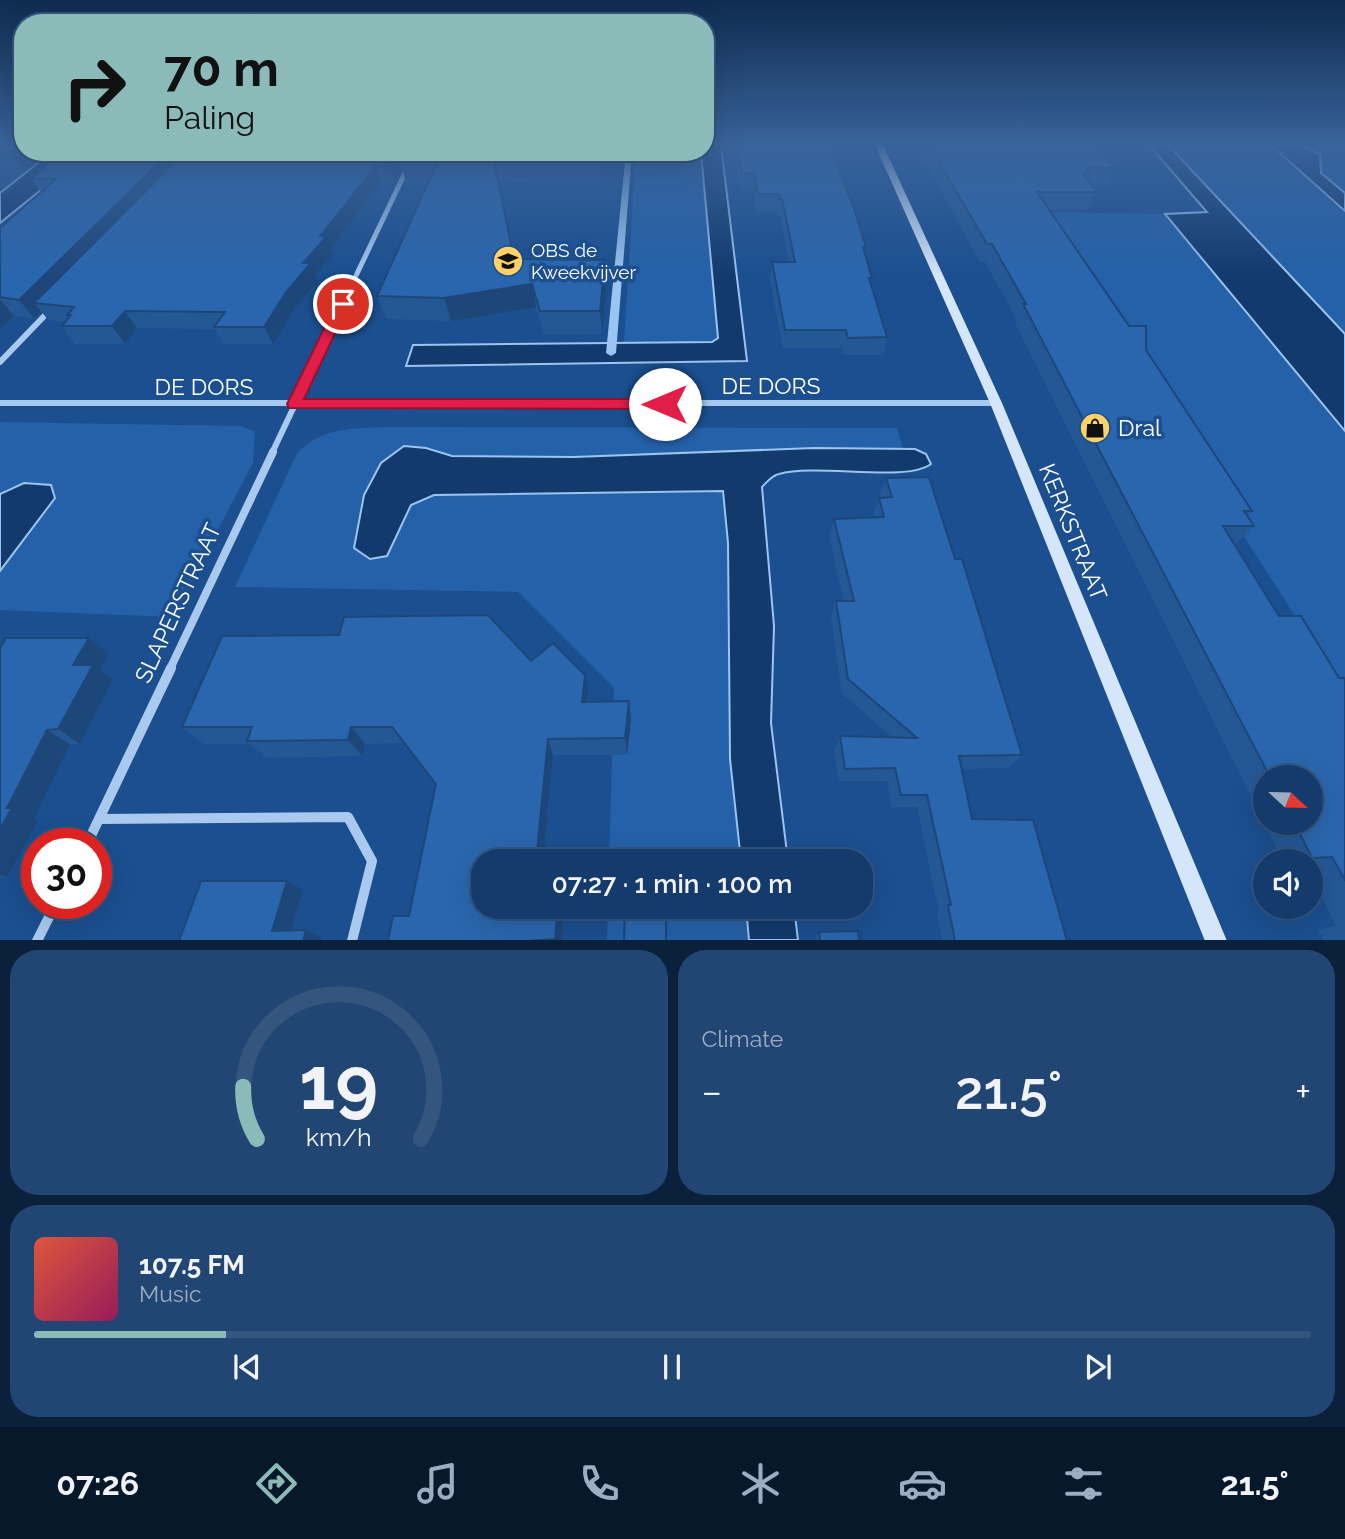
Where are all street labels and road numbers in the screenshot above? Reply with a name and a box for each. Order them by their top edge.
street label: DE DORS [721,372,821,399]
street label: DE DORS [154,373,254,400]
street label: KERKSTRAAT [1034,459,1113,604]
street label: SLAPERSTRAAT [129,519,226,687]

